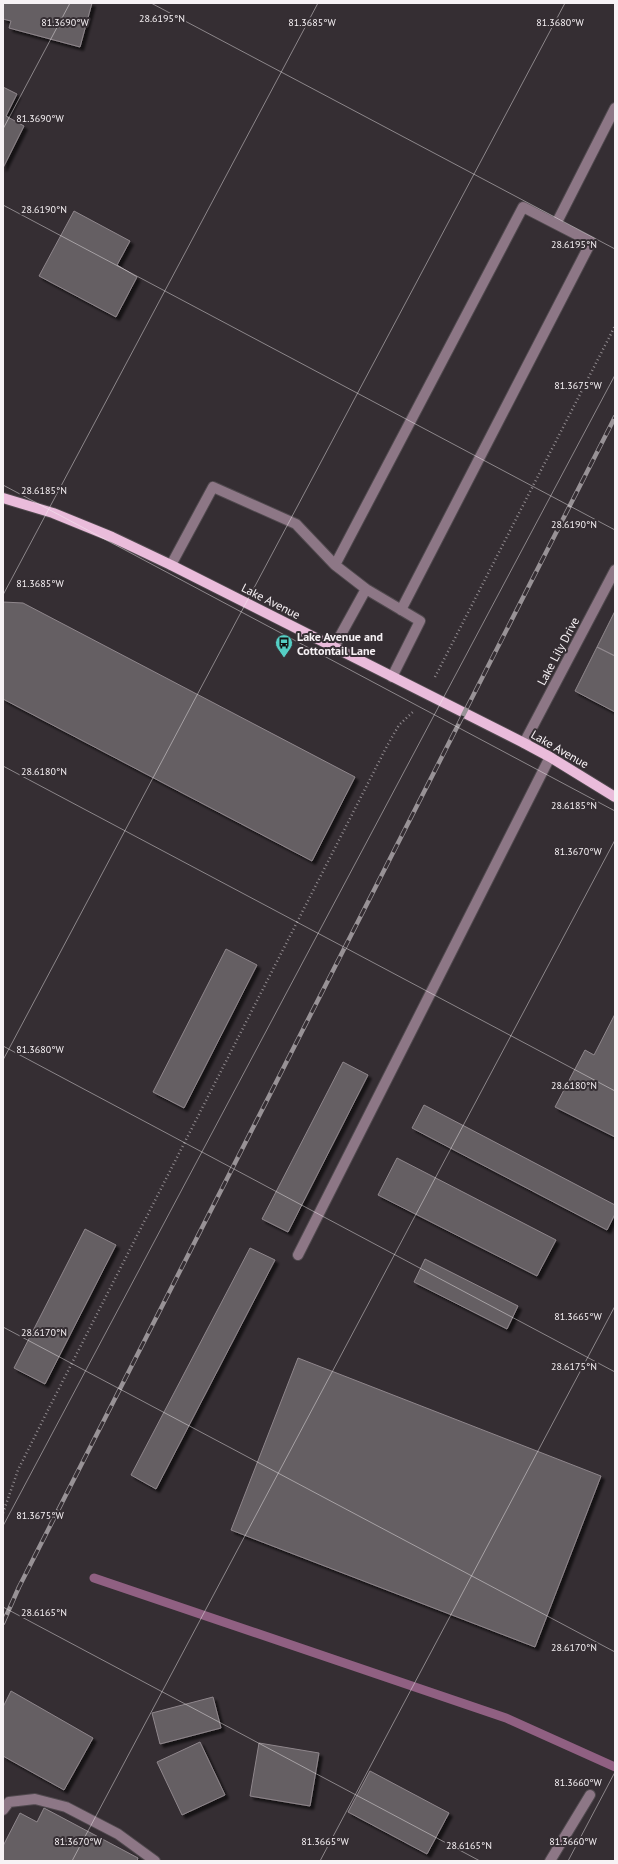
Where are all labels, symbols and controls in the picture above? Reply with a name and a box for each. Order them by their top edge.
text: 28.6195°N [139,12,185,25]
text: 81.3690°W [41,16,89,29]
text: 81.3685°W [288,16,336,29]
text: 81.3680°W [536,16,584,29]
text: 81.3690°W [16,112,64,125]
text: 28.6190°N [21,203,67,216]
text: 28.6195°N [551,238,597,251]
text: 81.3675°W [554,379,602,392]
text: 28.6185°N [21,484,67,497]
text: 28.6190°N [551,518,597,531]
text: 81.3685°W [16,577,64,590]
street label: Lake Avenue [239,580,303,622]
street label: Lake Lily Drive [534,614,582,688]
place label: Lake Avenue and Cottontail Lane [297,629,383,658]
bus stop icon: Lake Avenue and Cottontail Lane [274,633,294,658]
street label: Lake Avenue [529,727,591,771]
text: 28.6180°N [21,765,67,778]
text: 28.6185°N [551,799,597,812]
text: 81.3670°W [554,845,602,858]
text: 81.3680°W [16,1043,64,1056]
text: 28.6180°N [551,1079,597,1092]
text: 81.3665°W [554,1310,602,1323]
text: 28.6170°N [21,1326,67,1339]
text: 28.6175°N [551,1360,597,1373]
text: 81.3675°W [16,1509,64,1522]
text: 28.6165°N [21,1606,67,1619]
text: 28.6170°N [551,1641,597,1654]
text: 81.3660°W [554,1776,602,1789]
text: 81.3670°W [54,1835,102,1848]
text: 81.3665°W [301,1835,349,1848]
text: 81.3660°W [549,1835,597,1848]
text: 28.6165°N [446,1839,492,1852]

